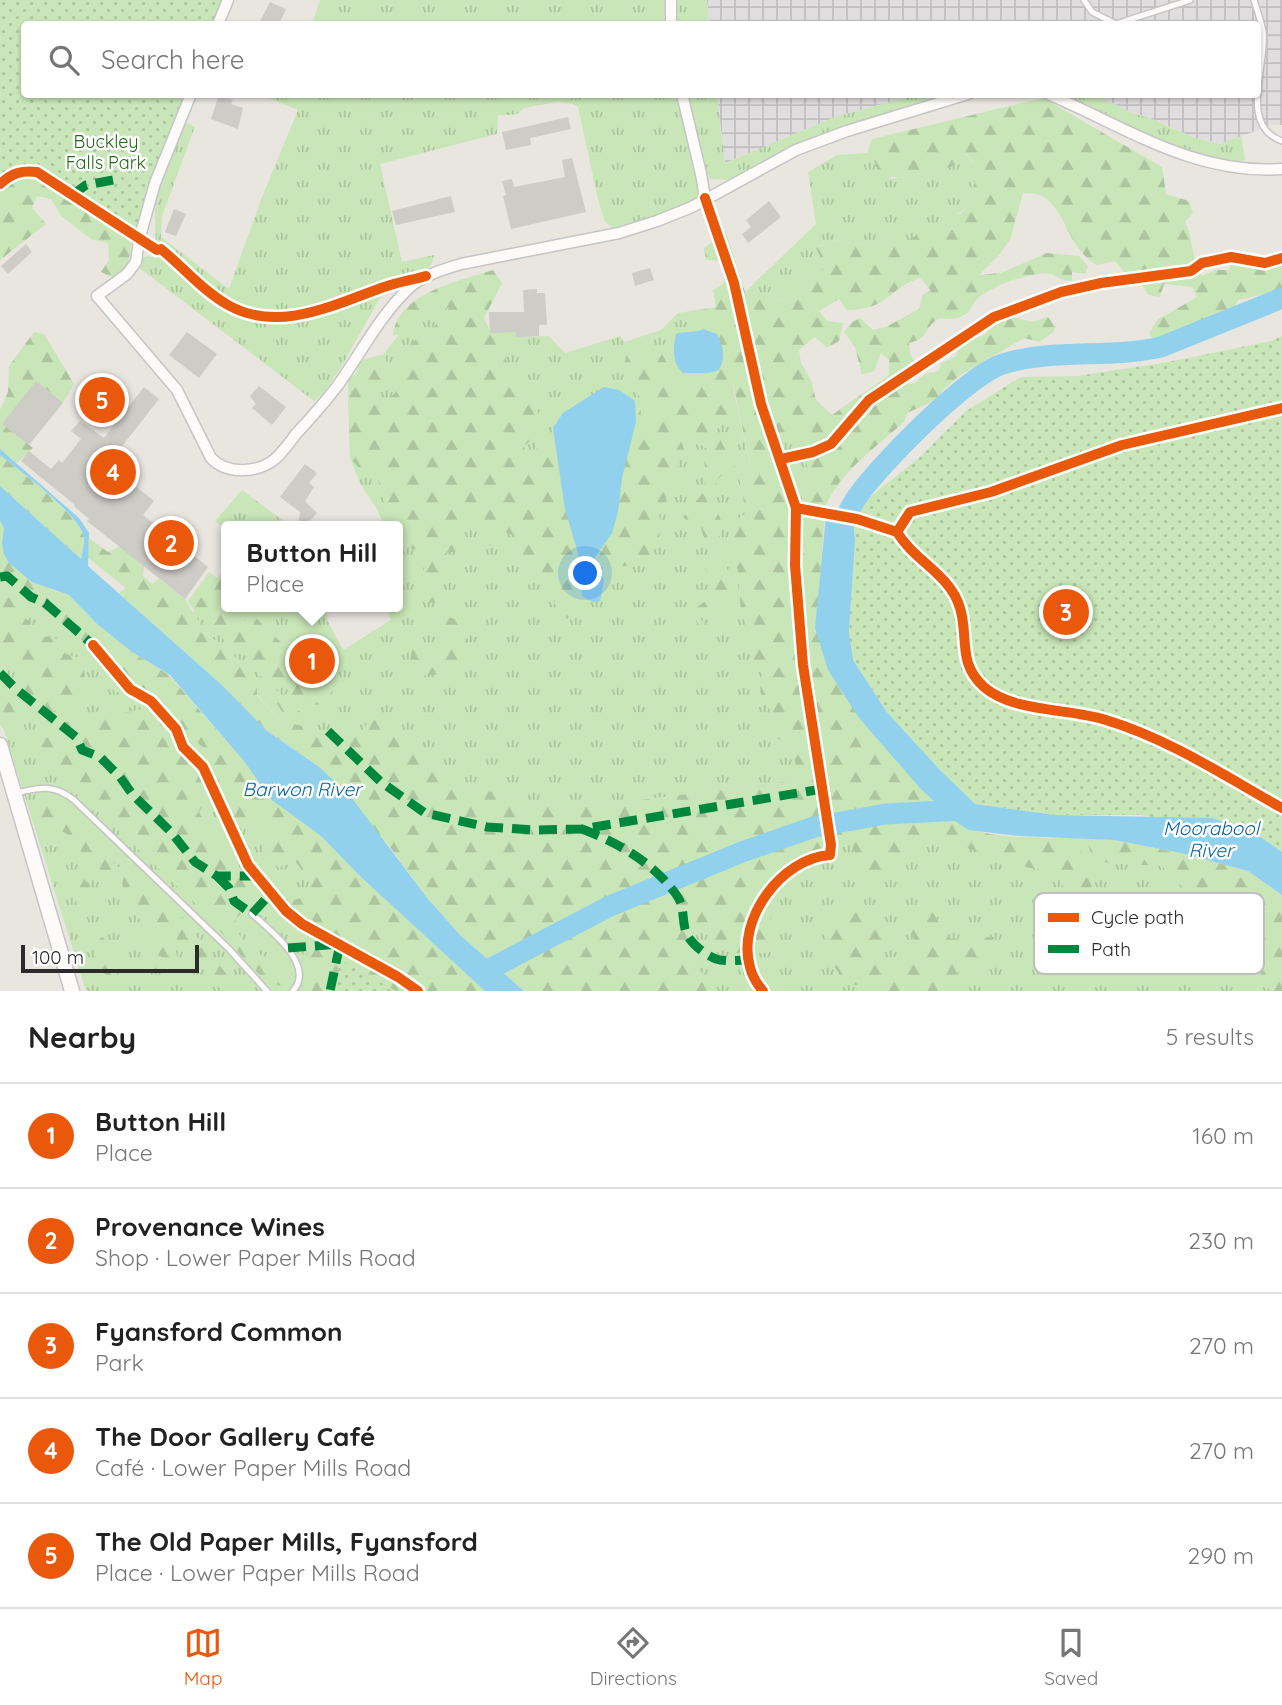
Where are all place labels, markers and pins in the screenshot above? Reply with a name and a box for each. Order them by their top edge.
pin: 5 [79,374,125,426]
pin: 4 [90,446,136,498]
pin: 2 [148,517,194,569]
pin: 3 [1043,586,1089,638]
pin: 1 [289,635,335,687]

